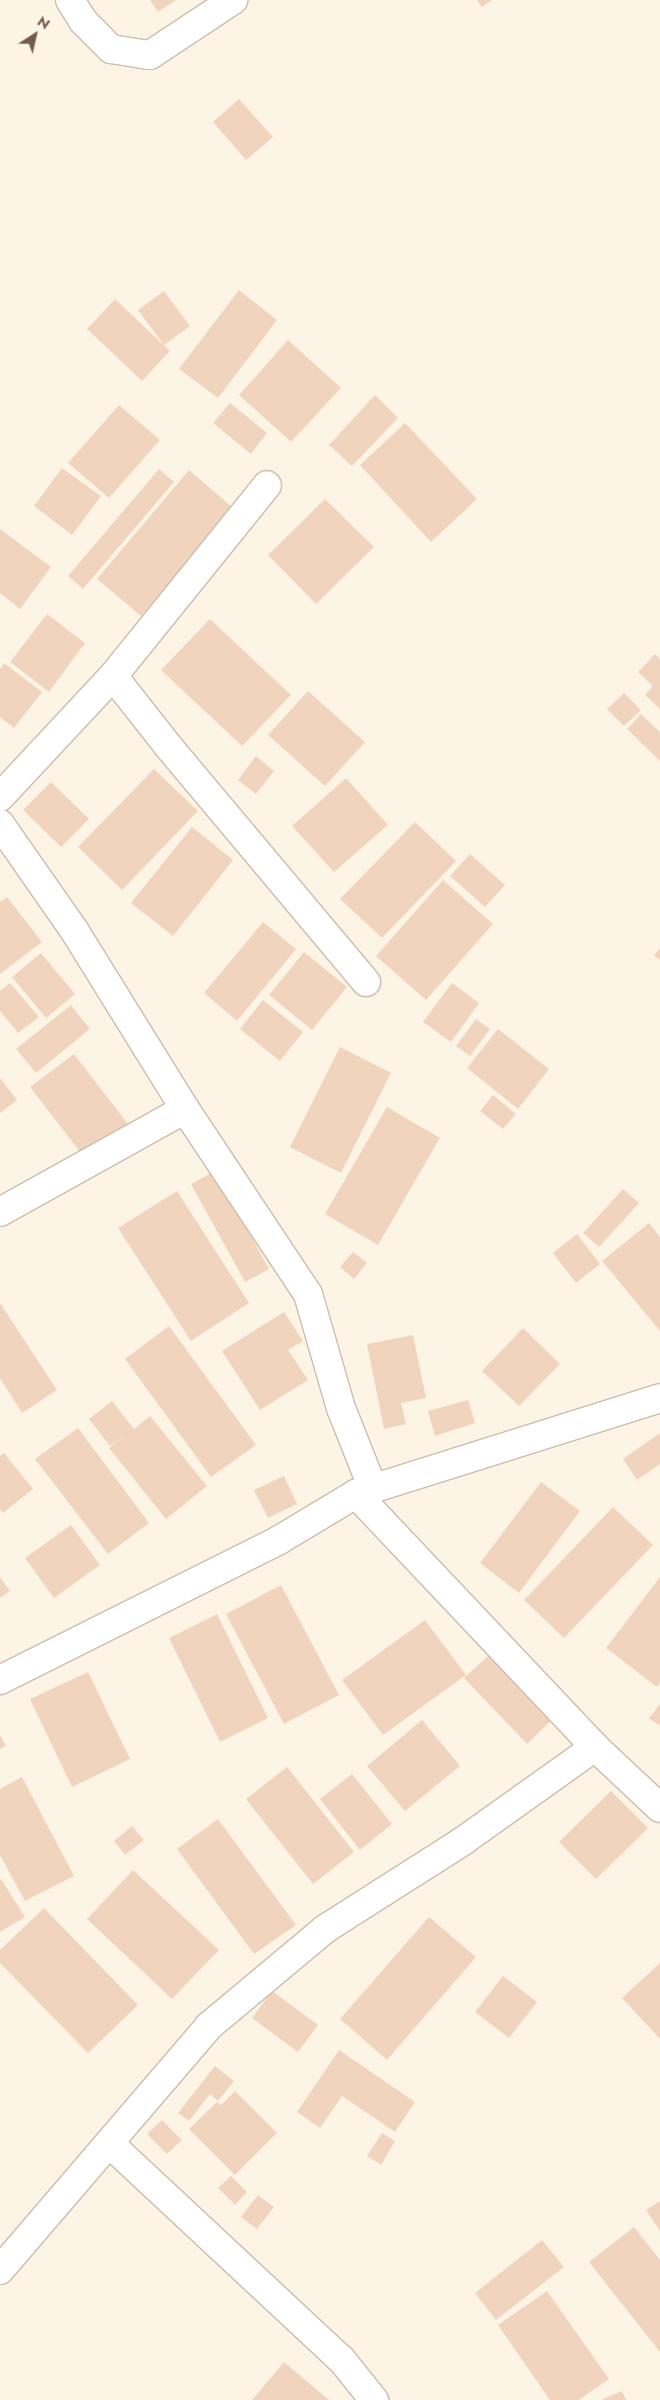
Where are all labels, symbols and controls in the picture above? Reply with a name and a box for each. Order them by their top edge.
north arrow [10,10,60,60]
text: N [33,11,54,34]

